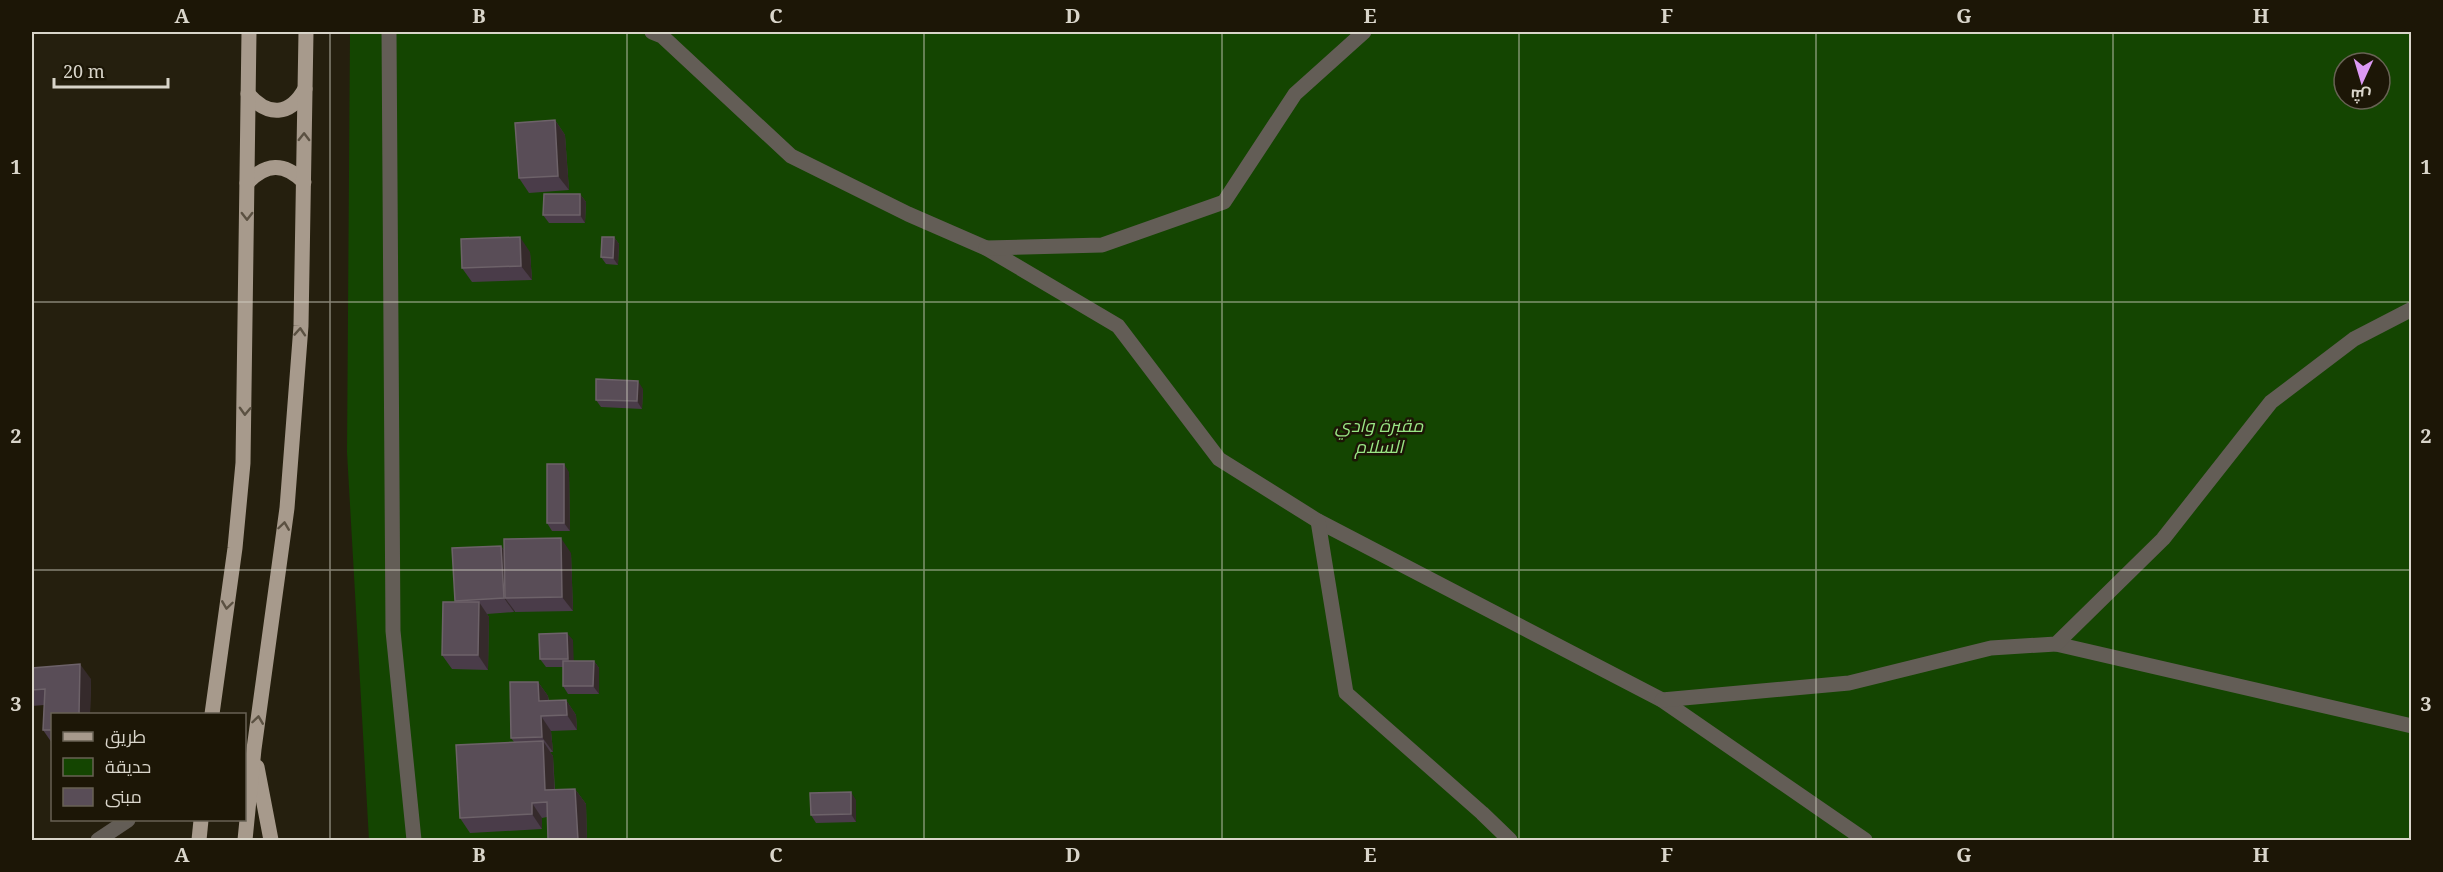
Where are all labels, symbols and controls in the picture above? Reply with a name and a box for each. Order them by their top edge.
text: A [174,2,190,29]
text: B [472,2,486,29]
text: C [769,2,783,29]
text: D [1065,2,1081,29]
text: E [1363,2,1377,29]
text: F [1661,2,1673,29]
text: G [1956,2,1972,29]
text: H [2253,2,2269,29]
scale bar [54,51,168,89]
north arrow [2332,51,2392,111]
text: 20 m [63,59,105,83]
text: ش [2350,84,2372,108]
one-way arrow [298,133,311,142]
text: 1 [10,153,22,180]
text: 1 [2420,153,2432,180]
one-way arrow [241,211,253,220]
one-way arrow [294,328,307,337]
one-way arrow [239,406,251,415]
park label: مقبرة وادي السلام [1335,413,1424,459]
text: 2 [10,422,22,449]
text: 2 [2420,422,2432,449]
one-way arrow [278,522,290,531]
one-way arrow [222,600,234,610]
text: 3 [10,690,22,717]
text: 3 [2420,690,2432,717]
legend [51,713,246,821]
one-way arrow [251,715,263,724]
text: طريق [105,724,146,749]
text: حديقة [105,754,151,778]
text: مبنى [105,784,142,808]
text: A [174,841,190,868]
text: B [472,841,486,868]
text: C [769,841,783,868]
text: D [1065,841,1081,868]
text: E [1363,841,1377,868]
text: F [1661,841,1673,868]
text: G [1956,841,1972,868]
text: H [2253,841,2269,868]

